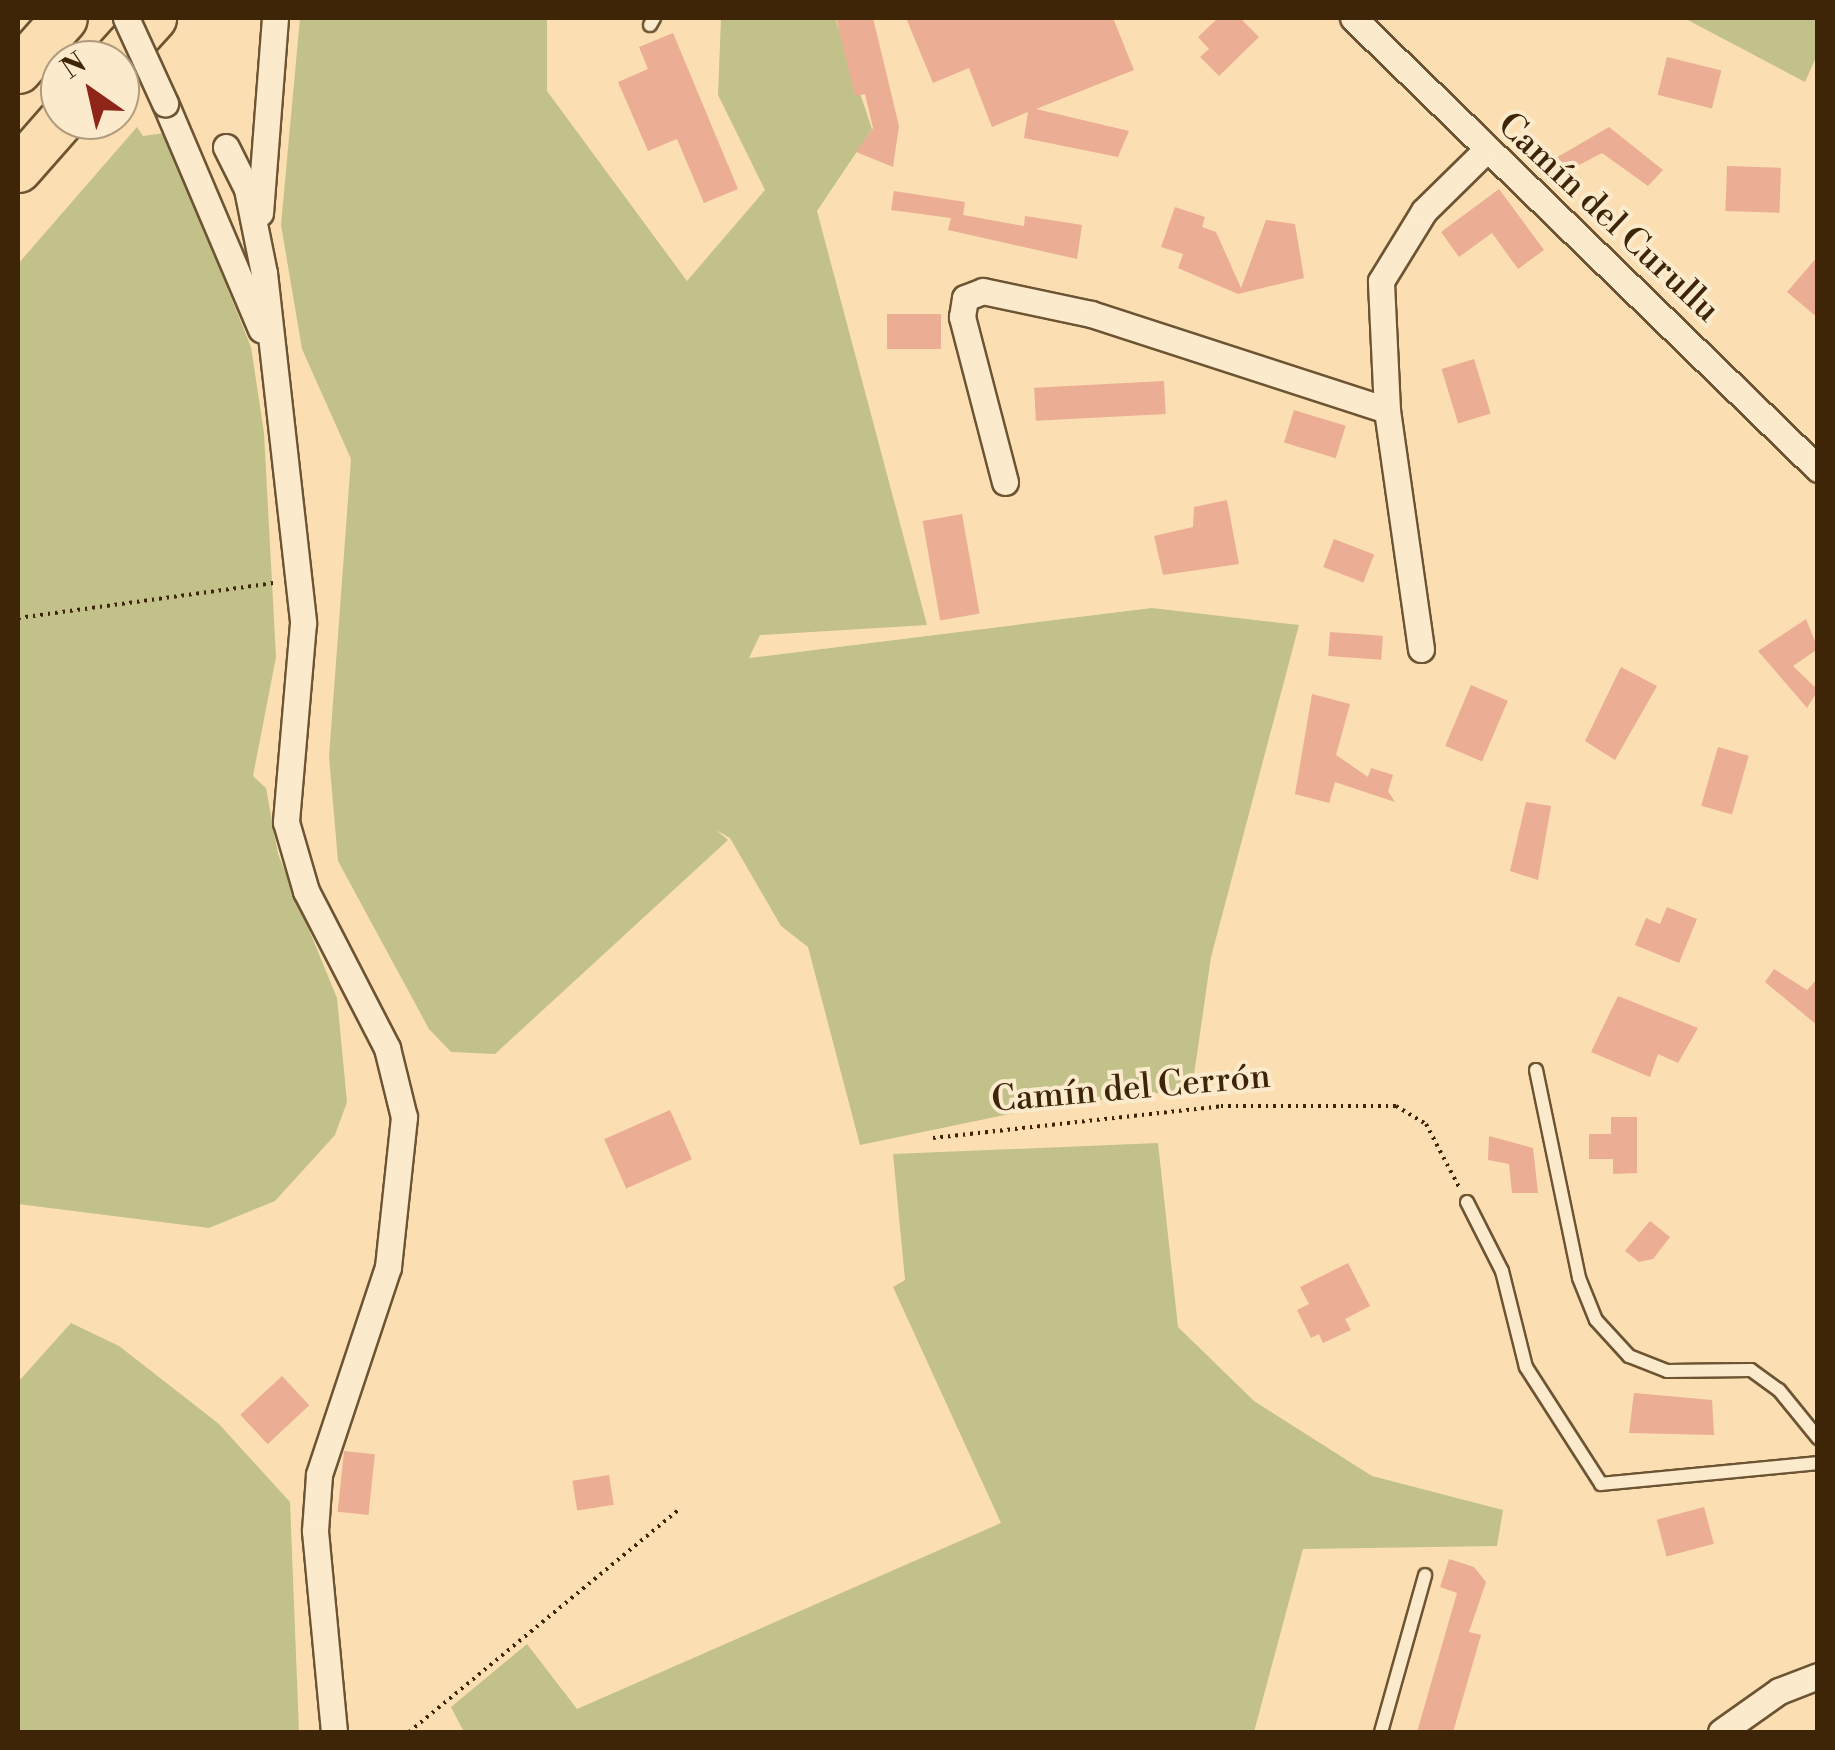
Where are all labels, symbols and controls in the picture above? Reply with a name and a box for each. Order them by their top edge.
north arrow [40,40,140,140]
text: N [55,46,93,87]
street label: Camín del Curullu [1488,104,1728,332]
street label: Camín del Cerrón [990,1056,1272,1122]

